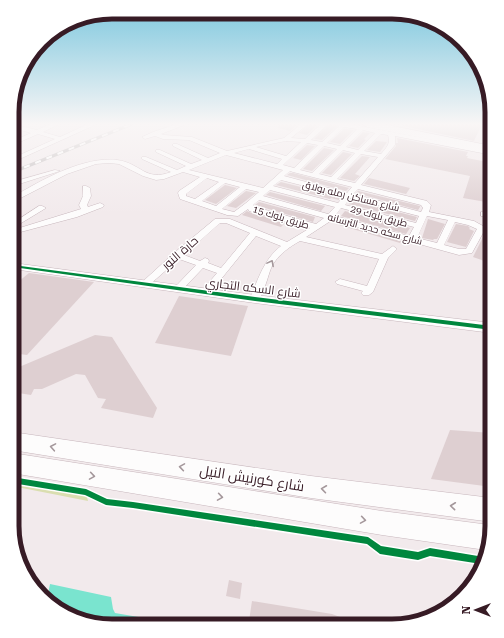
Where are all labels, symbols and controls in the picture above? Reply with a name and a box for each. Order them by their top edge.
street label: شارع مساكن رمله بولاق [301,179,401,214]
street label: طريق بلوك 15 [251,203,311,232]
street label: طريق بلوك 29 [349,203,409,230]
street label: شارع سكه حديد الترسانه [326,211,424,248]
street label: حارة النور [158,233,201,273]
one-way arrow [266,260,273,267]
street label: شارع السكه التجاري [204,275,301,304]
one-way arrow [50,443,56,452]
street label: شارع كورنيش النيل [198,462,305,495]
one-way arrow [179,463,185,472]
one-way arrow [89,471,95,480]
one-way arrow [321,485,327,494]
one-way arrow [217,492,223,501]
one-way arrow [450,502,456,511]
one-way arrow [359,515,366,524]
north arrow [456,590,496,630]
text: N [460,605,473,614]

